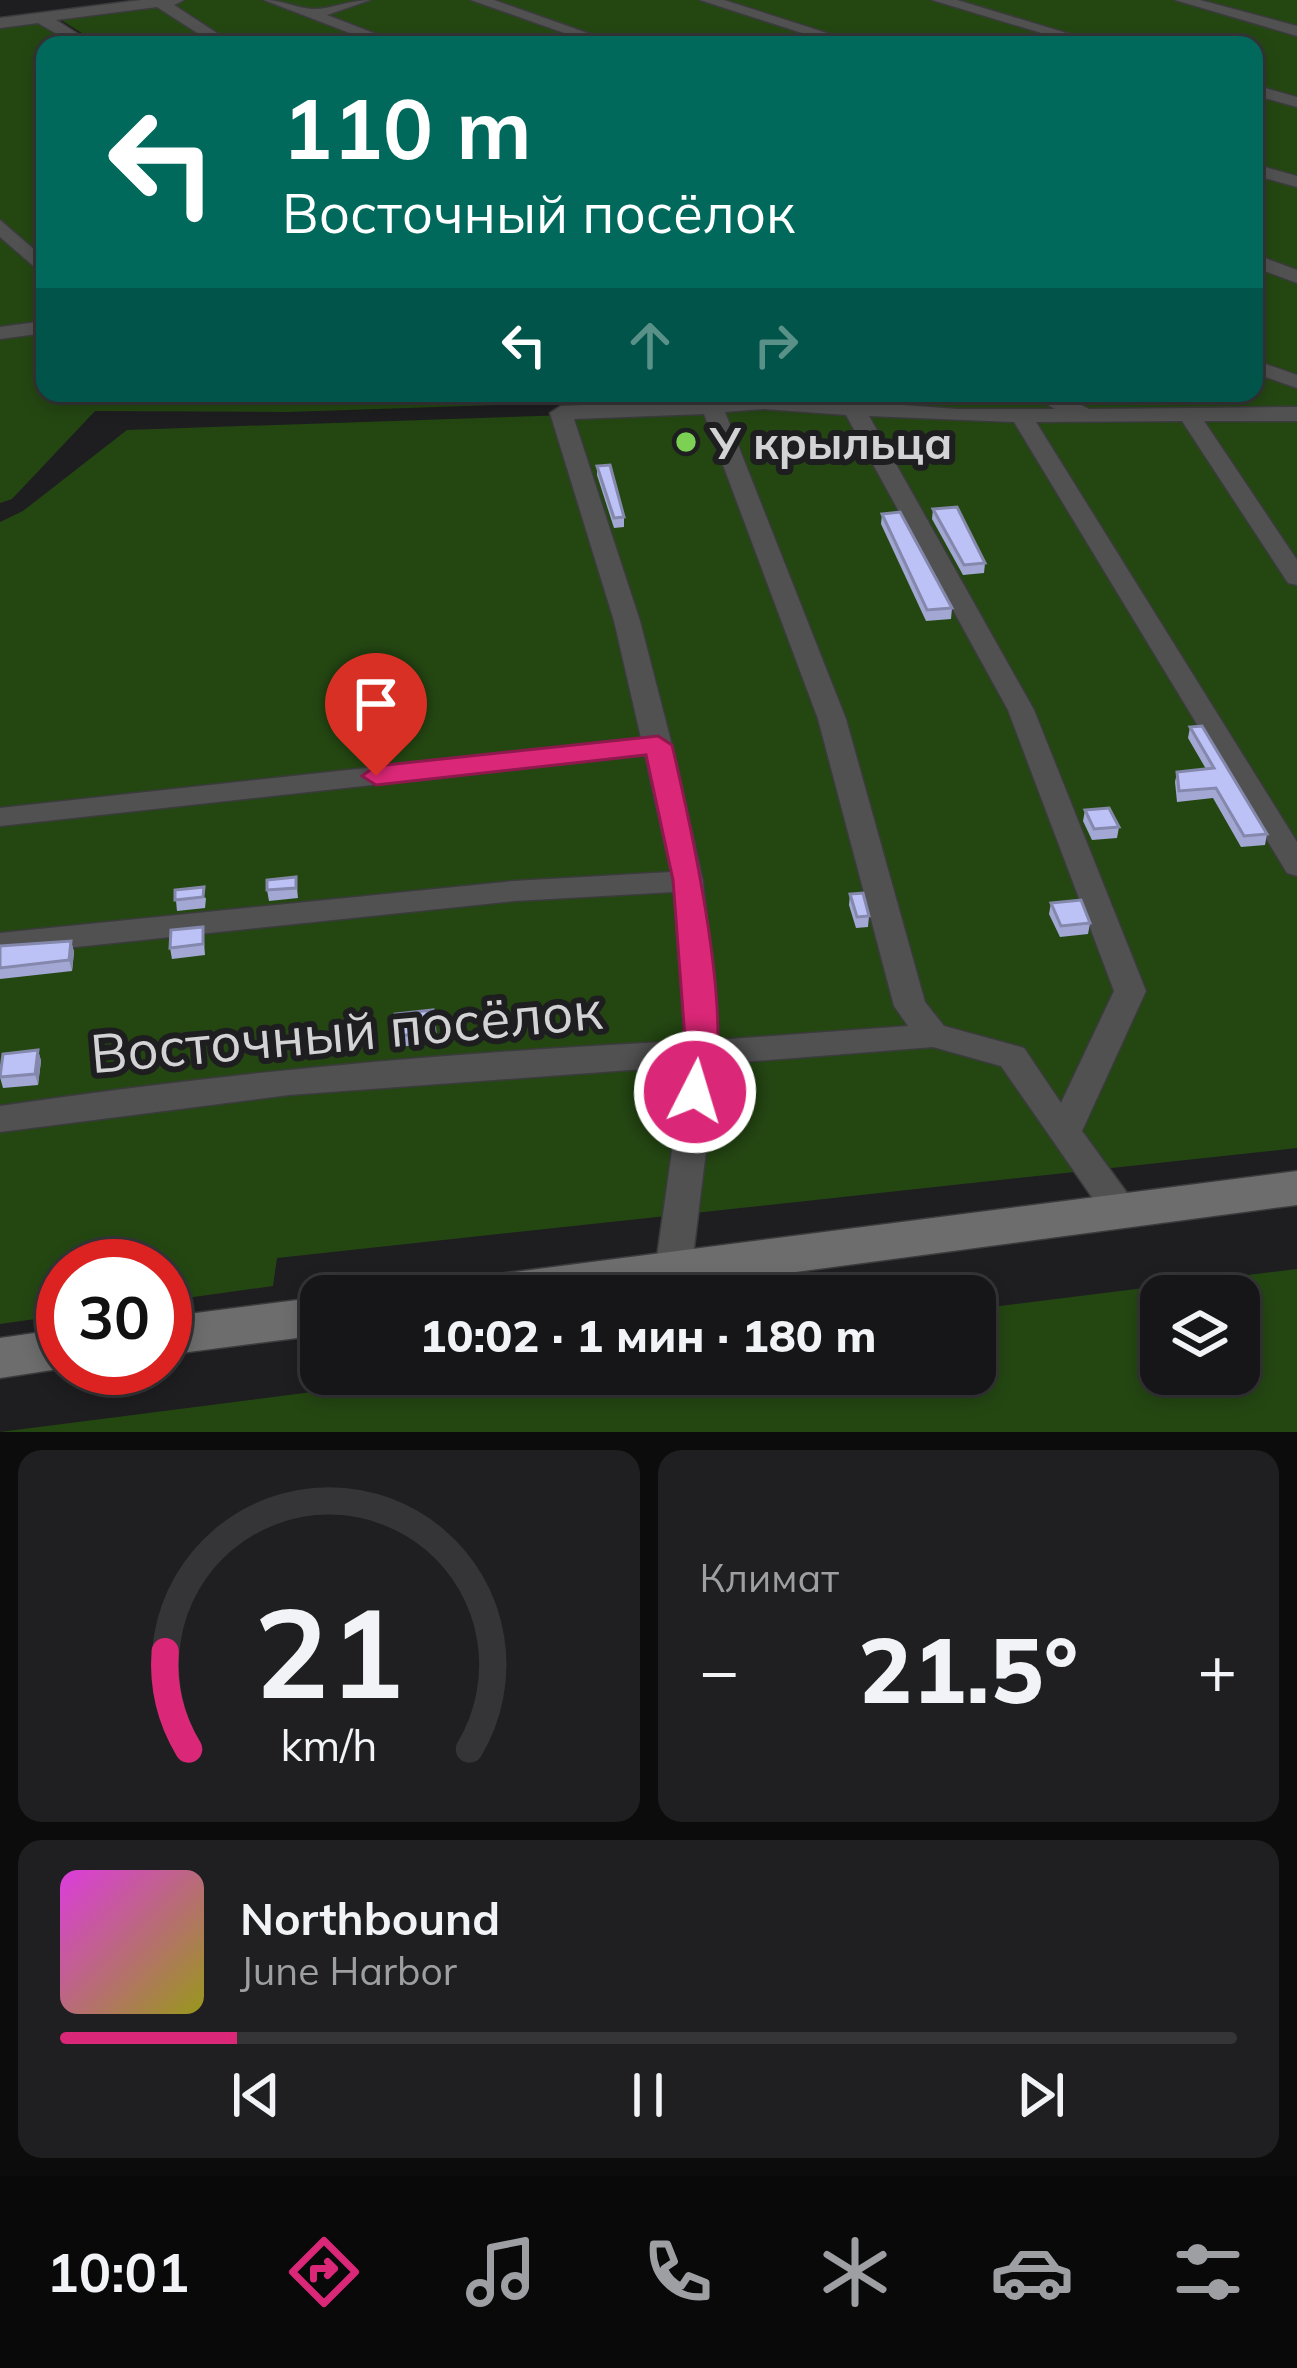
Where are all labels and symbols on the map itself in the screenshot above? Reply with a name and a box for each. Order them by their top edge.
place label: У крыльца [709,414,952,470]
marker: У крыльца [673,429,699,455]
pin [325,653,427,776]
street label: Восточный посёлок [87,975,605,1087]
position arrow [632,1029,758,1155]
speed limit sign: 30 [36,1239,192,1395]

